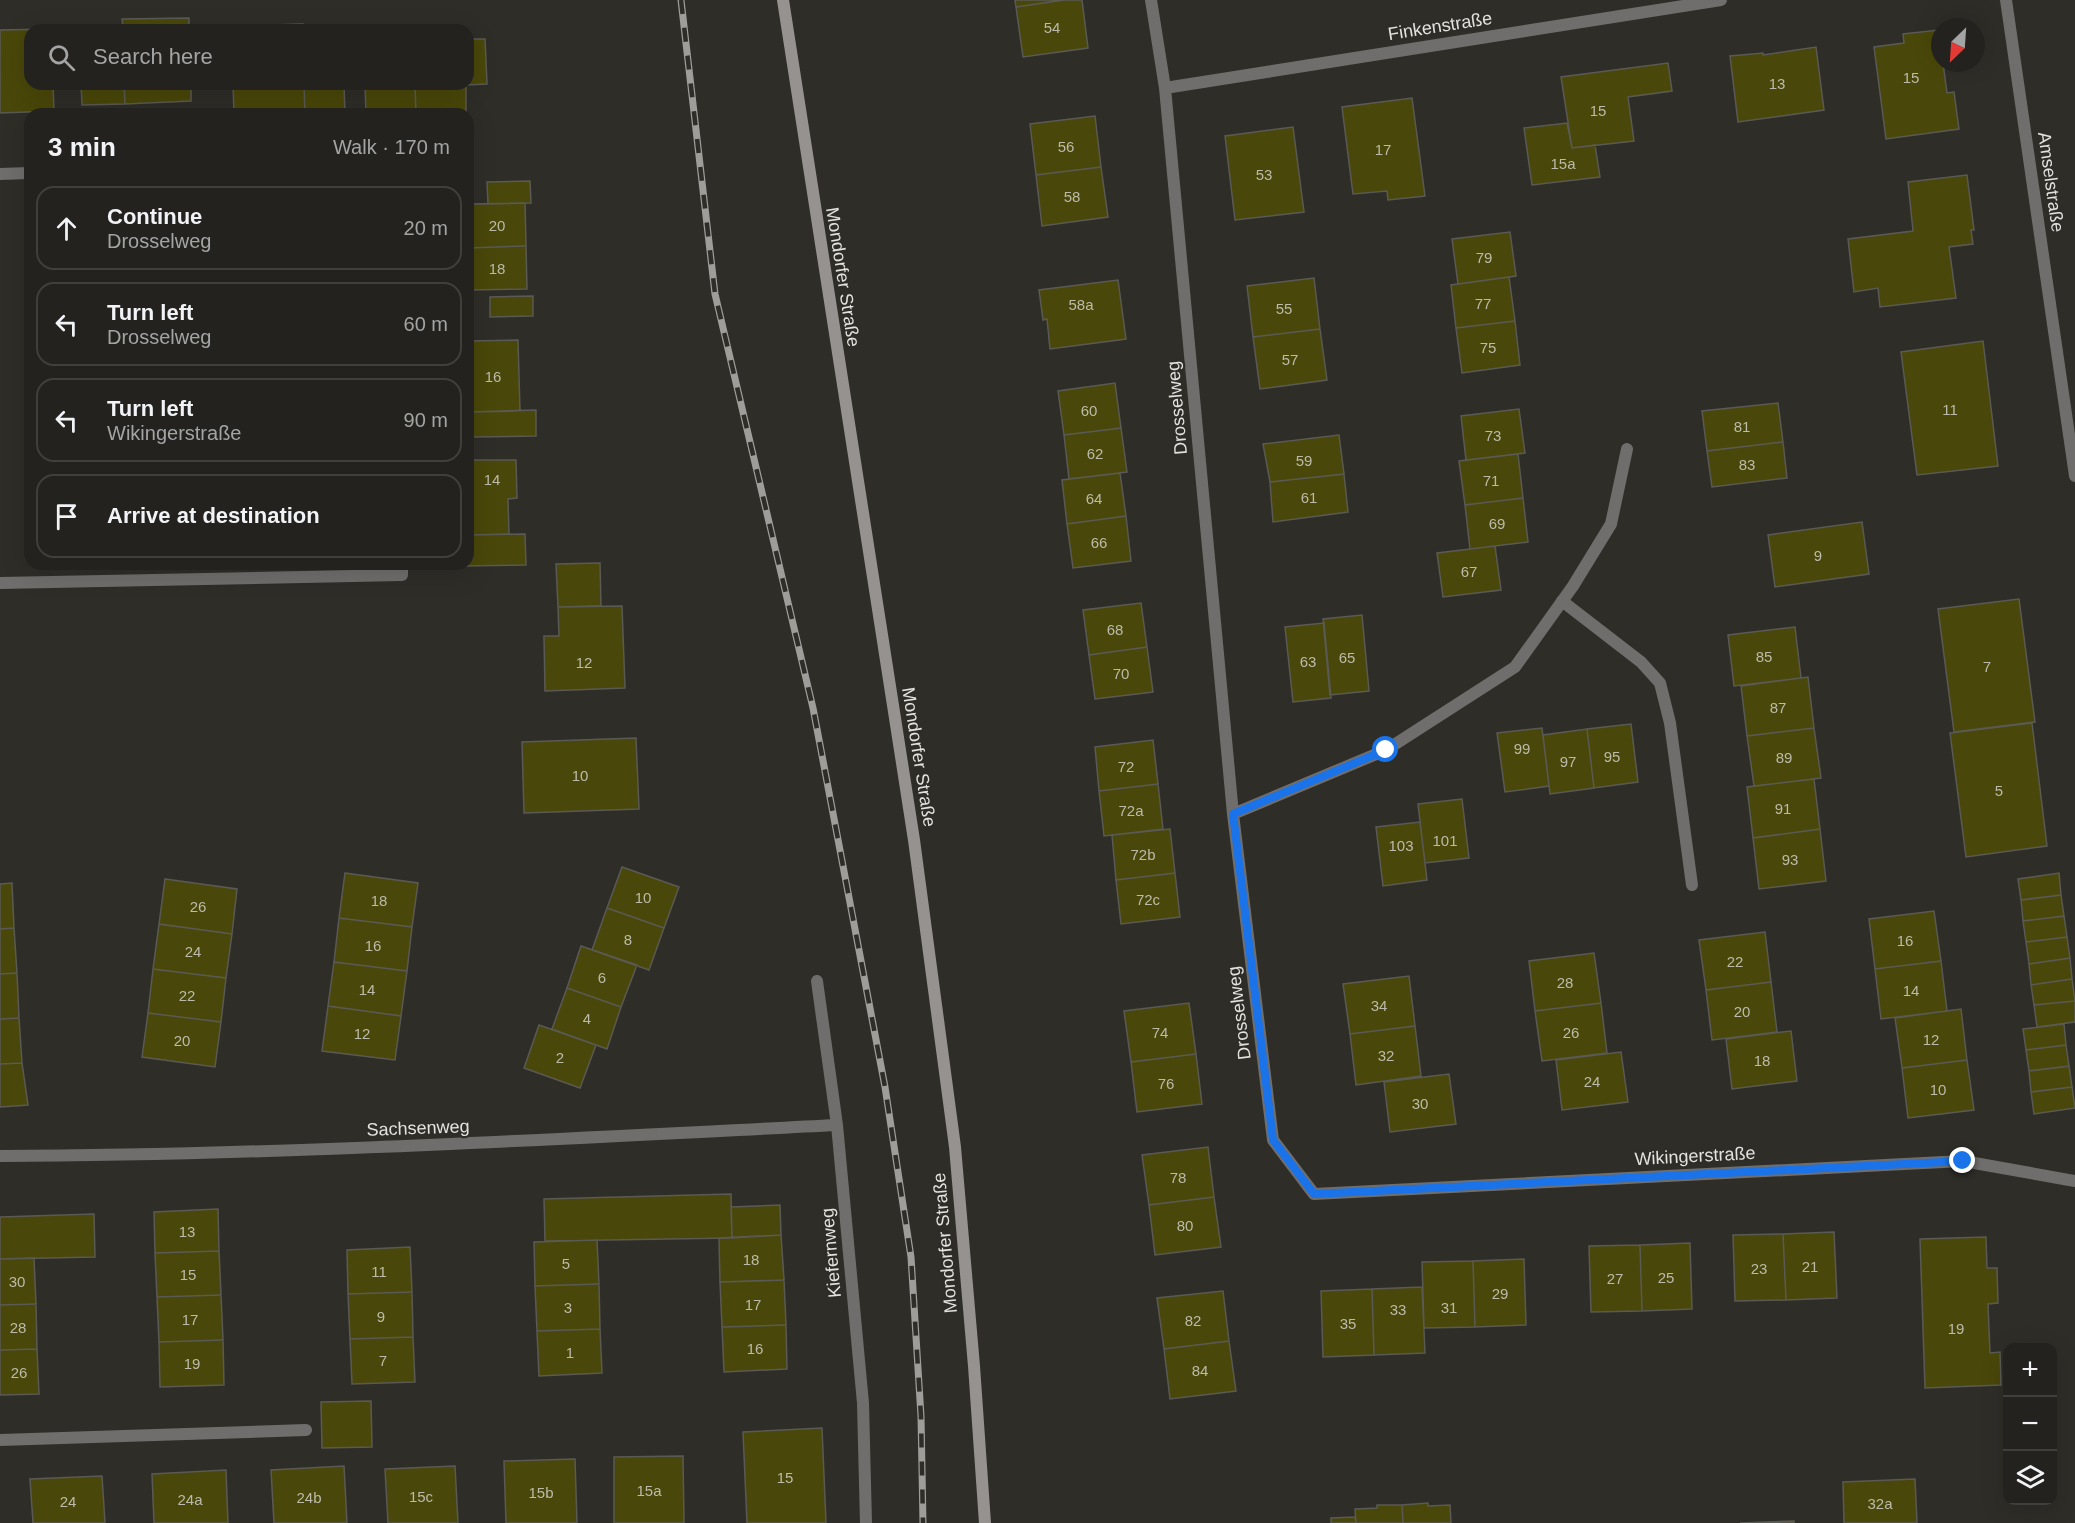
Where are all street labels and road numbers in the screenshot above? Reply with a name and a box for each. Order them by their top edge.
street label: Finkenstraße [1387,8,1493,44]
street label: Amselstraße [2034,131,2068,233]
street label: Mondorfer Straße [822,206,864,348]
street label: Drosselweg [1163,360,1191,456]
street label: Mondorfer Straße [898,686,940,828]
street label: Drosselweg [1223,965,1255,1061]
street label: Sachsenweg [366,1116,470,1140]
street label: Wikingerstraße [1634,1143,1756,1169]
street label: Mondorfer Straße [929,1172,961,1314]
street label: Kiefernweg [817,1207,845,1299]

